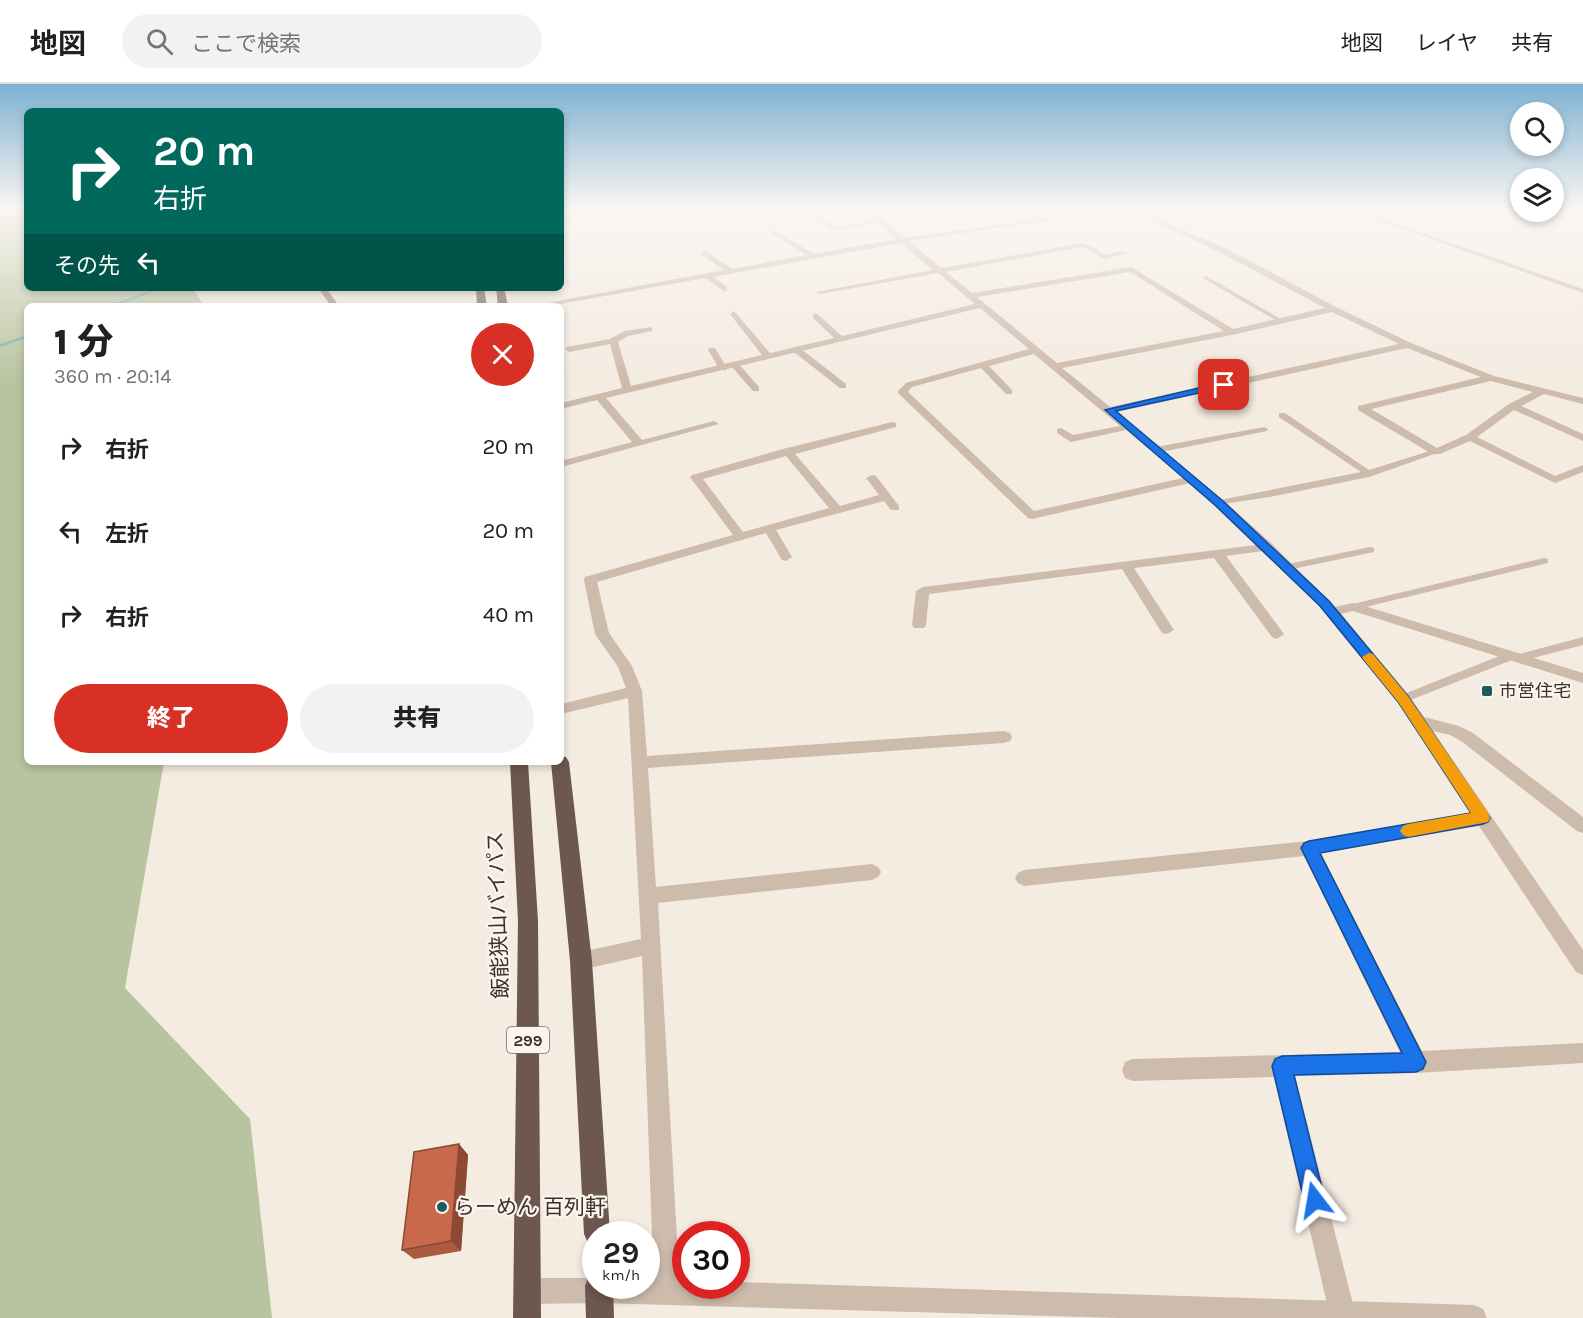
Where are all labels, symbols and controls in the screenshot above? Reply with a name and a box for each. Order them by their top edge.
search box [122,14,542,68]
icon: search [143,25,176,58]
text: 地図 [30,27,86,60]
text: ここで検索 [191,31,301,57]
text: 地図 [1341,31,1383,55]
text: レイヤ [1416,31,1478,55]
text: 共有 [1511,31,1553,55]
map controls [1510,102,1564,222]
button: search [1510,102,1564,156]
text: 20 m [153,126,255,176]
icon: right [54,132,132,210]
button: layers [1510,168,1564,222]
text: 右折 [153,183,207,215]
icon: left [132,246,165,279]
text: その先 [54,253,120,279]
text: 1 分 [54,321,114,363]
button: close [471,323,534,386]
pin [1198,359,1249,410]
text: 360 m · 20:14 [54,365,172,388]
icon: arrive [1207,368,1240,401]
icon: right [54,431,87,464]
text: 20 m [482,434,534,460]
text: 右折 [105,437,149,463]
icon: left [54,515,87,548]
text: 20 m [482,518,534,544]
text: 左折 [105,521,149,547]
icon: right [54,599,87,632]
text: 40 m [483,602,534,628]
text: 右折 [105,605,149,631]
place label: 市営住宅 [1499,680,1571,702]
button: 終了 [54,684,288,753]
button: 共有 [300,684,534,753]
marker: 市営住宅 [1480,684,1494,698]
street label: 飯能狭山バイパス [483,831,513,999]
road number: 299 [507,1027,549,1053]
position arrow [1283,1168,1347,1232]
place label: らーめん 百列軒 [454,1195,606,1219]
marker: らーめん 百列軒 [435,1200,449,1214]
speed limit sign: 30 [672,1221,750,1299]
text: 29 [603,1235,639,1271]
text: km/h [602,1266,640,1284]

